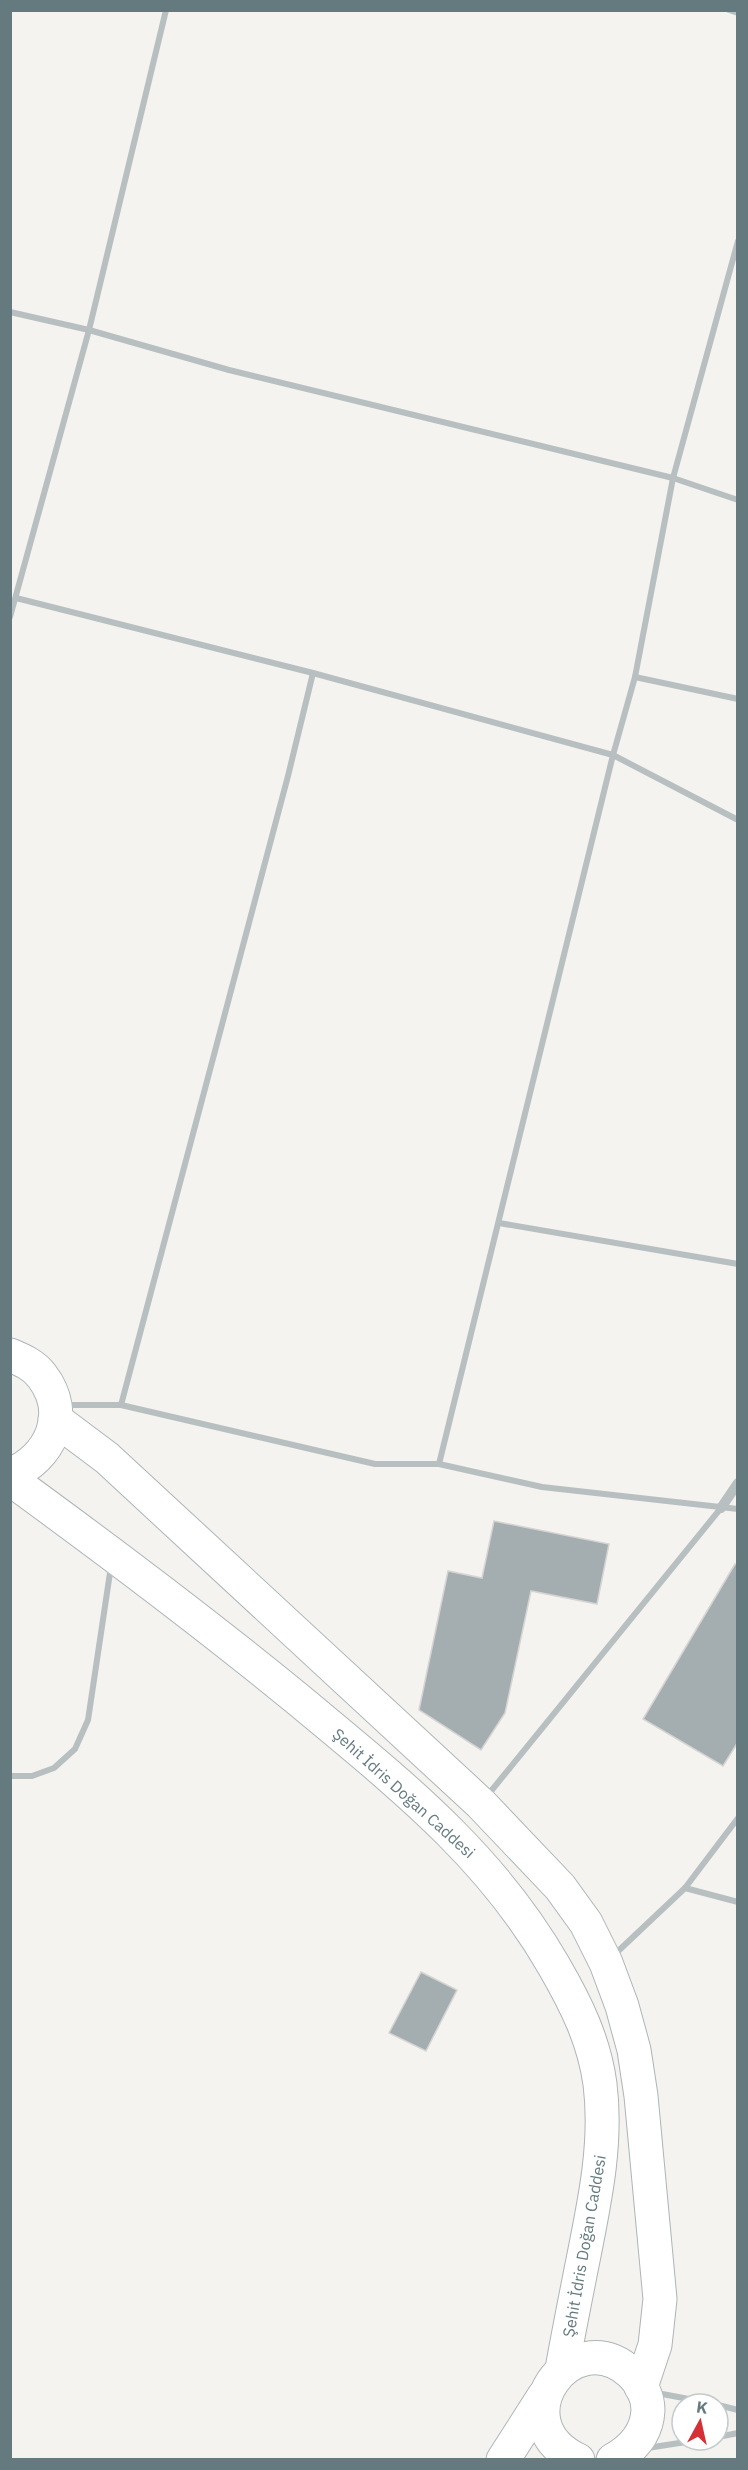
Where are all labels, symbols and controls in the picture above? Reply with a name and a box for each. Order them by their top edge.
street label: Şehit İdris Doğan Caddesi [329,1724,479,1862]
street label: Şehit İdris Doğan Caddesi [558,2153,610,2339]
north arrow [670,2392,730,2452]
text: K [695,2396,709,2418]

